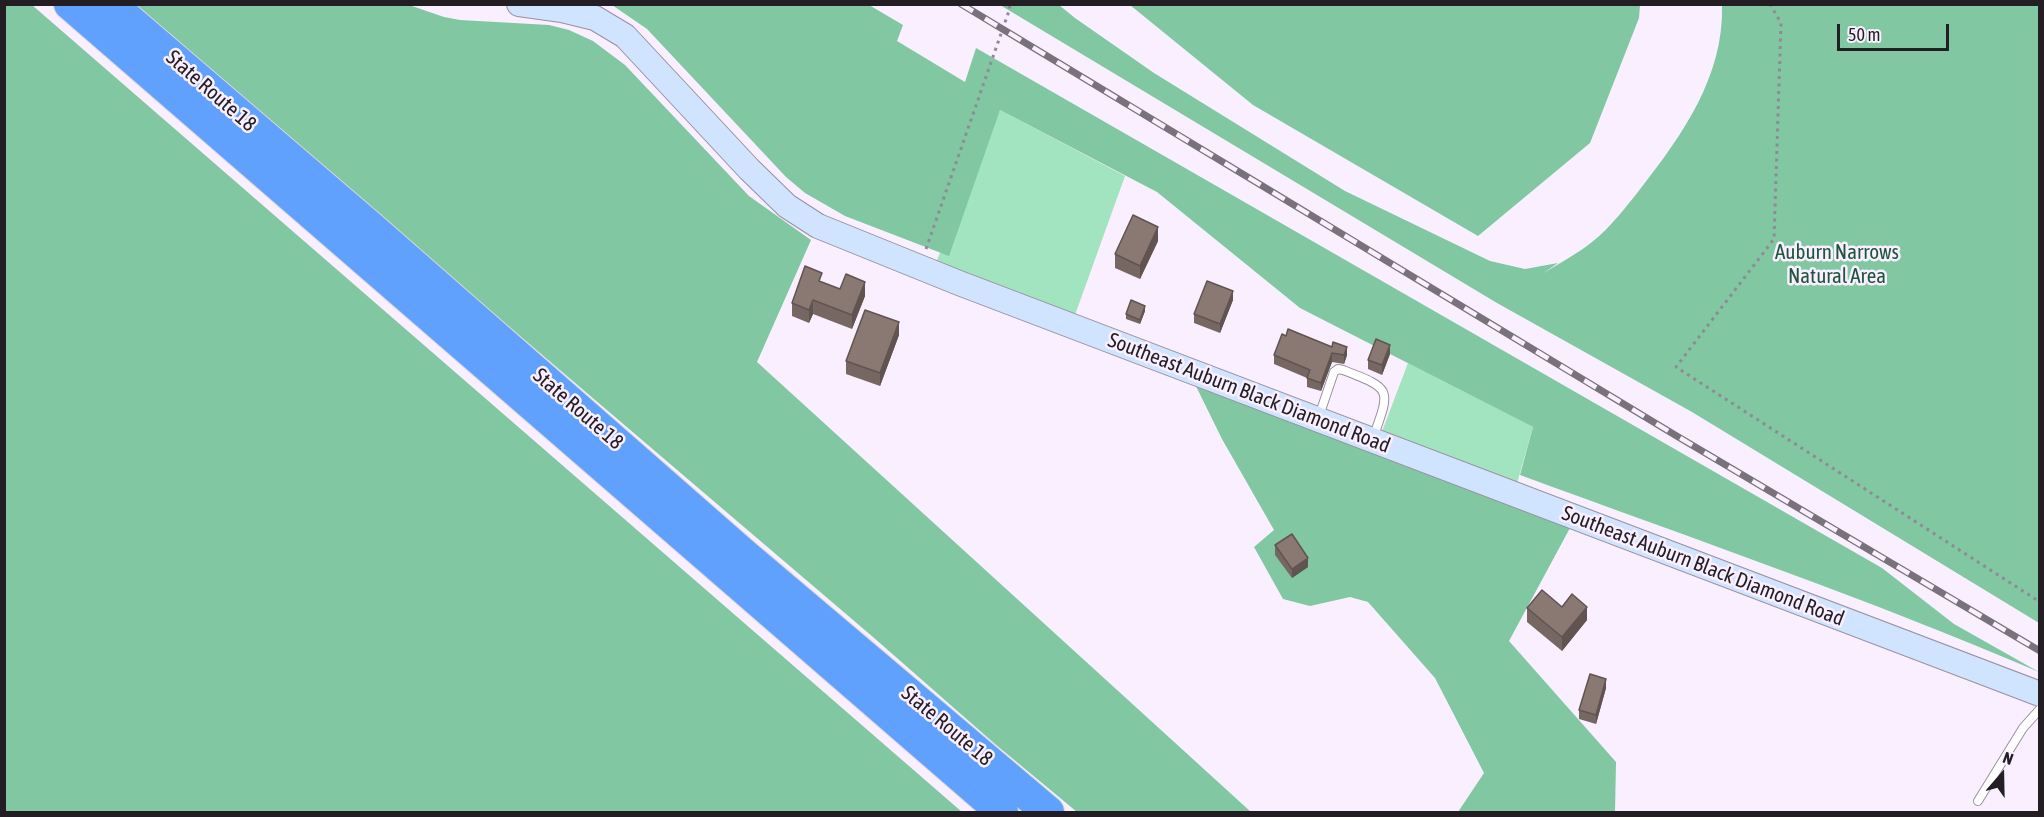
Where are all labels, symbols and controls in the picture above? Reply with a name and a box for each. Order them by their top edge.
scale bar [1840,12,1952,50]
text: 50 m [1848,24,1880,45]
street label: State Route 18 [161,45,261,137]
park label: Auburn Narrows Natural Area [1775,239,1899,289]
street label: Southeast Auburn Black Diamond Road [1104,327,1394,459]
street label: State Route 18 [528,363,628,455]
street label: Southeast Auburn Black Diamond Road [1558,500,1848,632]
street label: State Route 18 [896,681,998,771]
north arrow [1972,745,2032,805]
text: N [2001,748,2016,768]

